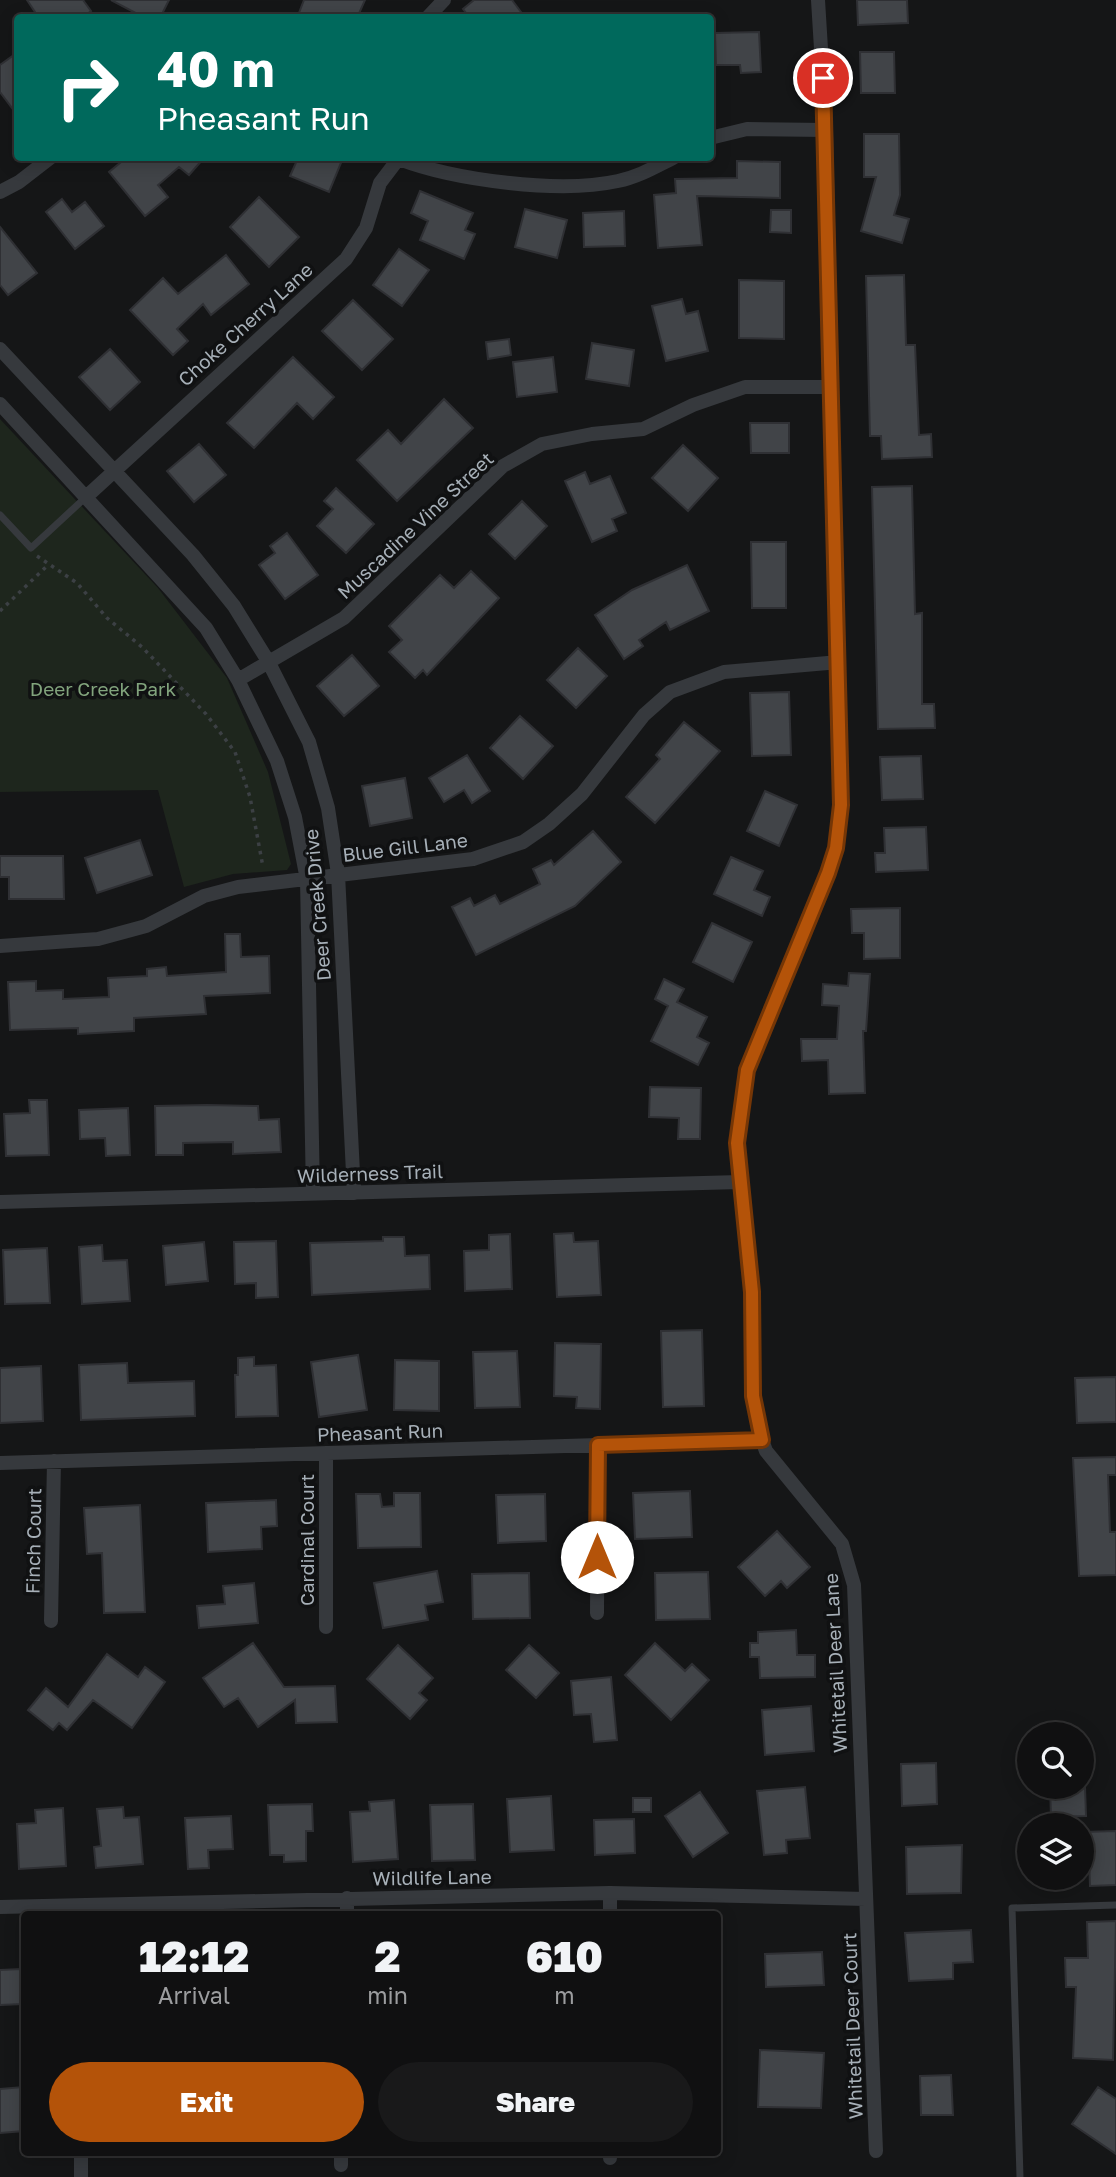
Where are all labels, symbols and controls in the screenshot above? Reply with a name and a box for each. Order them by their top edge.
text: 40 m [157,39,275,98]
icon: right [42,42,133,133]
pin [793,48,853,108]
icon: arrive [804,59,842,97]
text: Pheasant Run [157,99,370,137]
street label: Choke Cherry Lane [173,258,317,390]
street label: Muscadine Vine Street [332,447,498,603]
park label: Deer Creek Park [30,677,176,700]
street label: Deer Creek Drive [299,828,335,982]
street label: Blue Gill Lane [341,828,469,866]
street label: Wilderness Trail [297,1159,443,1187]
street label: Pheasant Run [317,1418,443,1446]
street label: Cardinal Court [295,1474,318,1606]
street label: Finch Court [21,1488,45,1594]
position arrow [560,1520,634,1594]
street label: Whitetail Deer Lane [819,1573,851,1753]
map controls [1017,1722,1094,1890]
button: search [1017,1722,1094,1799]
button: layers [1017,1813,1094,1890]
street label: Wildlife Lane [372,1864,492,1890]
text: 12:12 [139,1931,249,1981]
text: 2 [375,1931,401,1981]
text: 610 [526,1931,603,1981]
street label: Whitetail Deer Court [837,1932,867,2120]
text: Arrival [158,1981,230,2009]
text: min [367,1981,408,2009]
text: m [554,1981,575,2009]
button: Exit [49,2062,364,2142]
button: Share [378,2062,693,2142]

